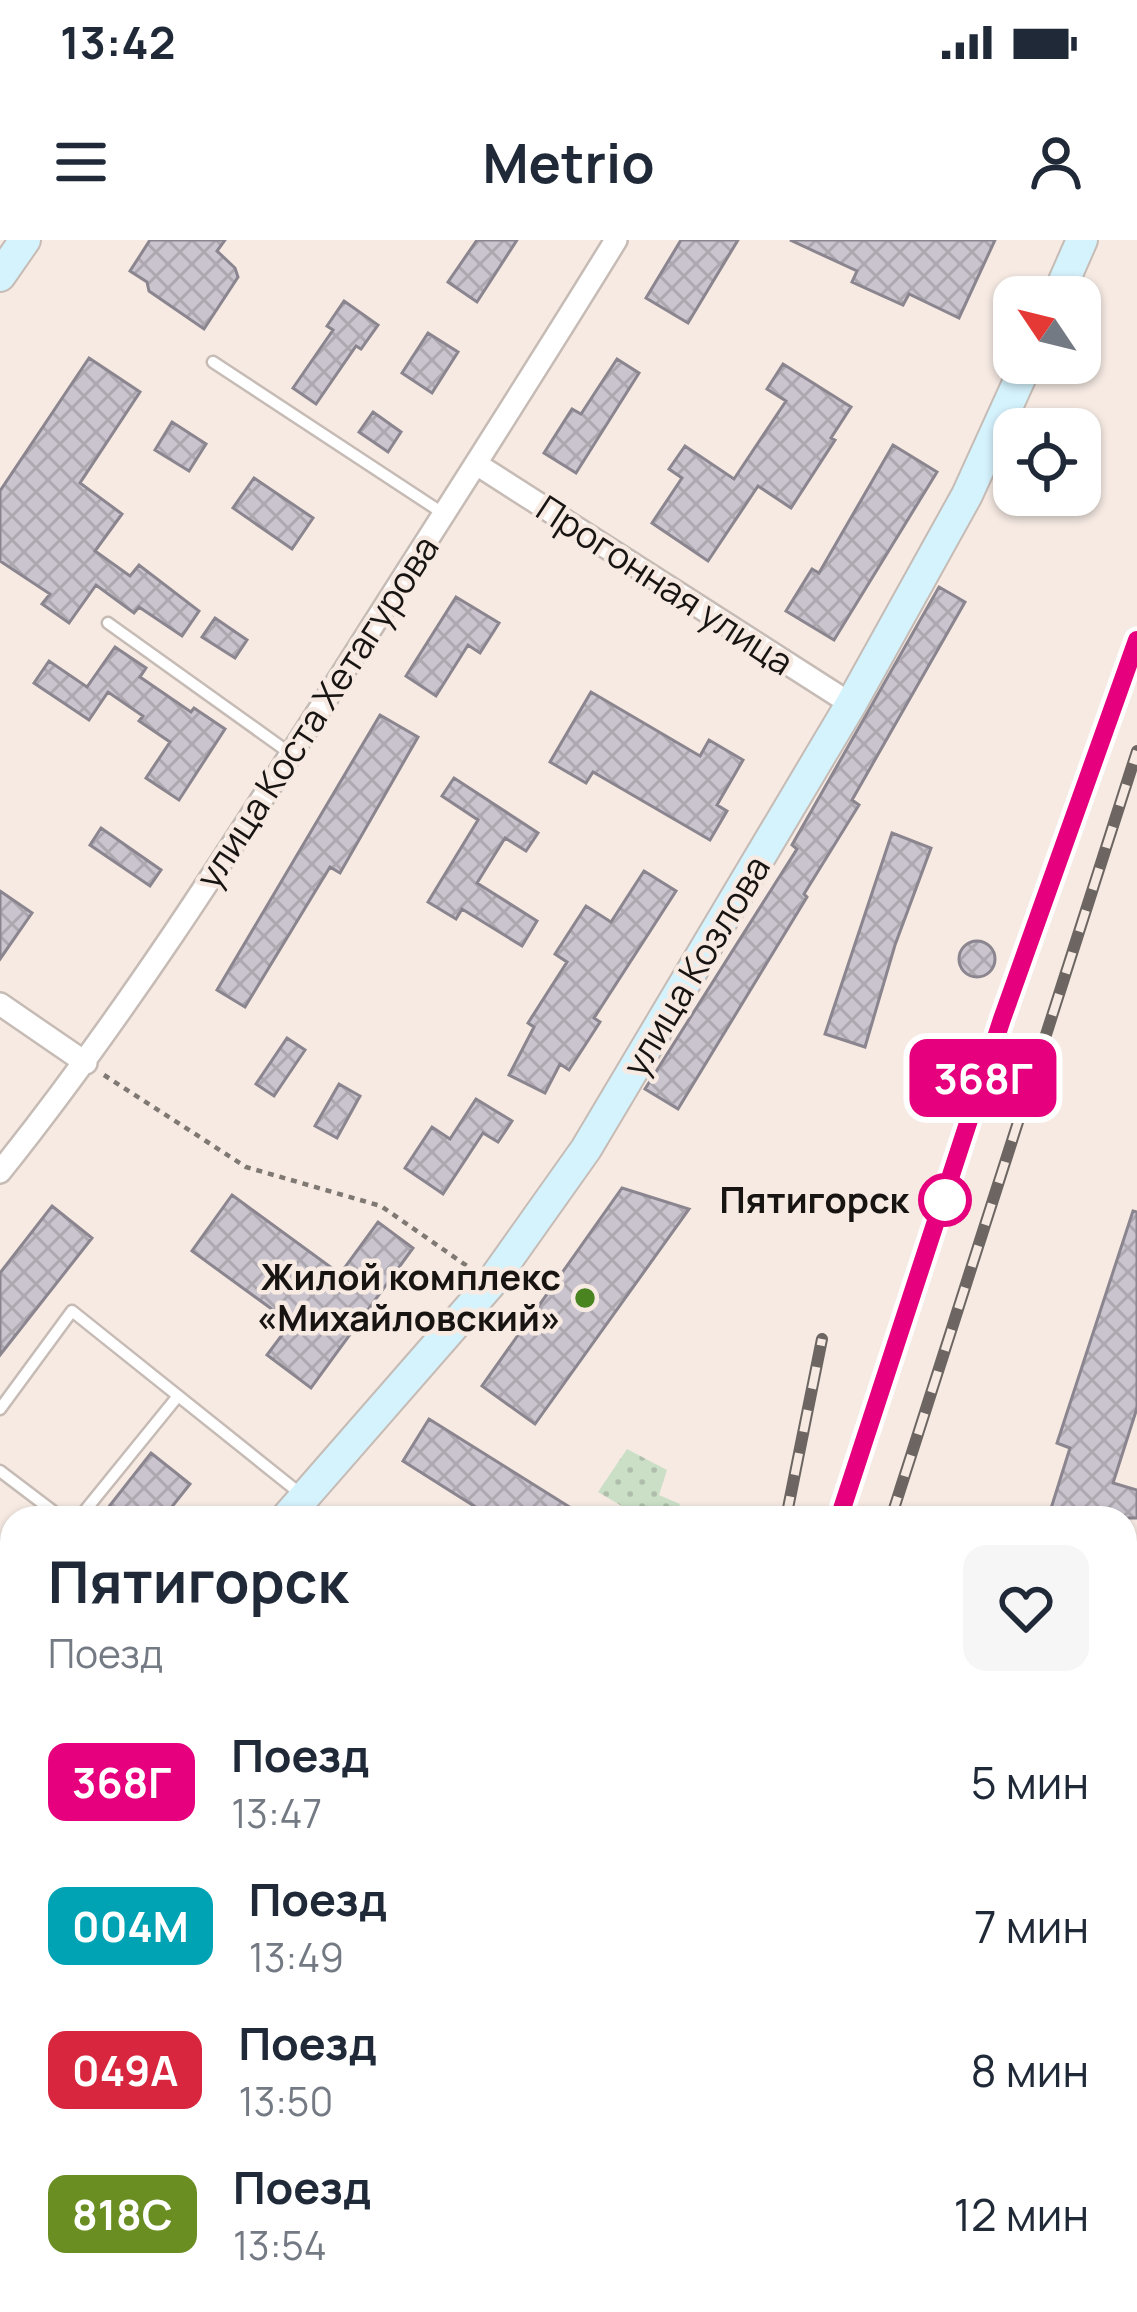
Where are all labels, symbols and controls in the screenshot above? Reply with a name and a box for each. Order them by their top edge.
text: 13:42 [60,11,175,73]
text: Metrio [482,125,655,199]
icon: menu [48,129,114,195]
icon: person [1023,129,1089,195]
north arrow [993,276,1101,384]
map controls [993,276,1101,516]
button: locate [993,408,1101,516]
street label: Прогонная улица [528,483,803,686]
street label: улица Коста Хетагурова [184,526,449,898]
street label: улица Козлова [610,846,781,1085]
line badge: 368Г [899,1039,1067,1117]
text: 368Г [933,1049,1033,1107]
place label: Пятигорск [719,1175,911,1224]
marker: Пятигорск [920,1175,970,1225]
place label: Жилой комплекс «Михайловский» [256,1252,561,1342]
marker: Жилой комплекс «Михайловский» [572,1285,598,1311]
text: Пятигорск [48,1542,348,1620]
button: heart [963,1545,1089,1671]
text: Поезд [48,1626,163,1680]
text: Поезд [231,1724,370,1786]
text: 5 мин [971,1751,1089,1813]
text: 368Г [72,1753,171,1811]
text: 13:47 [231,1786,322,1840]
text: Поезд [249,1868,387,1930]
text: 7 мин [974,1895,1089,1957]
text: 004М [72,1897,189,1955]
text: 13:49 [249,1930,344,1984]
text: Поезд [238,2012,377,2074]
text: 8 мин [971,2039,1089,2101]
text: 049А [72,2041,178,2099]
text: 13:50 [238,2074,333,2128]
text: Поезд [233,2156,371,2218]
text: 12 мин [953,2183,1089,2245]
text: 818С [72,2185,173,2243]
text: 13:54 [233,2218,327,2272]

